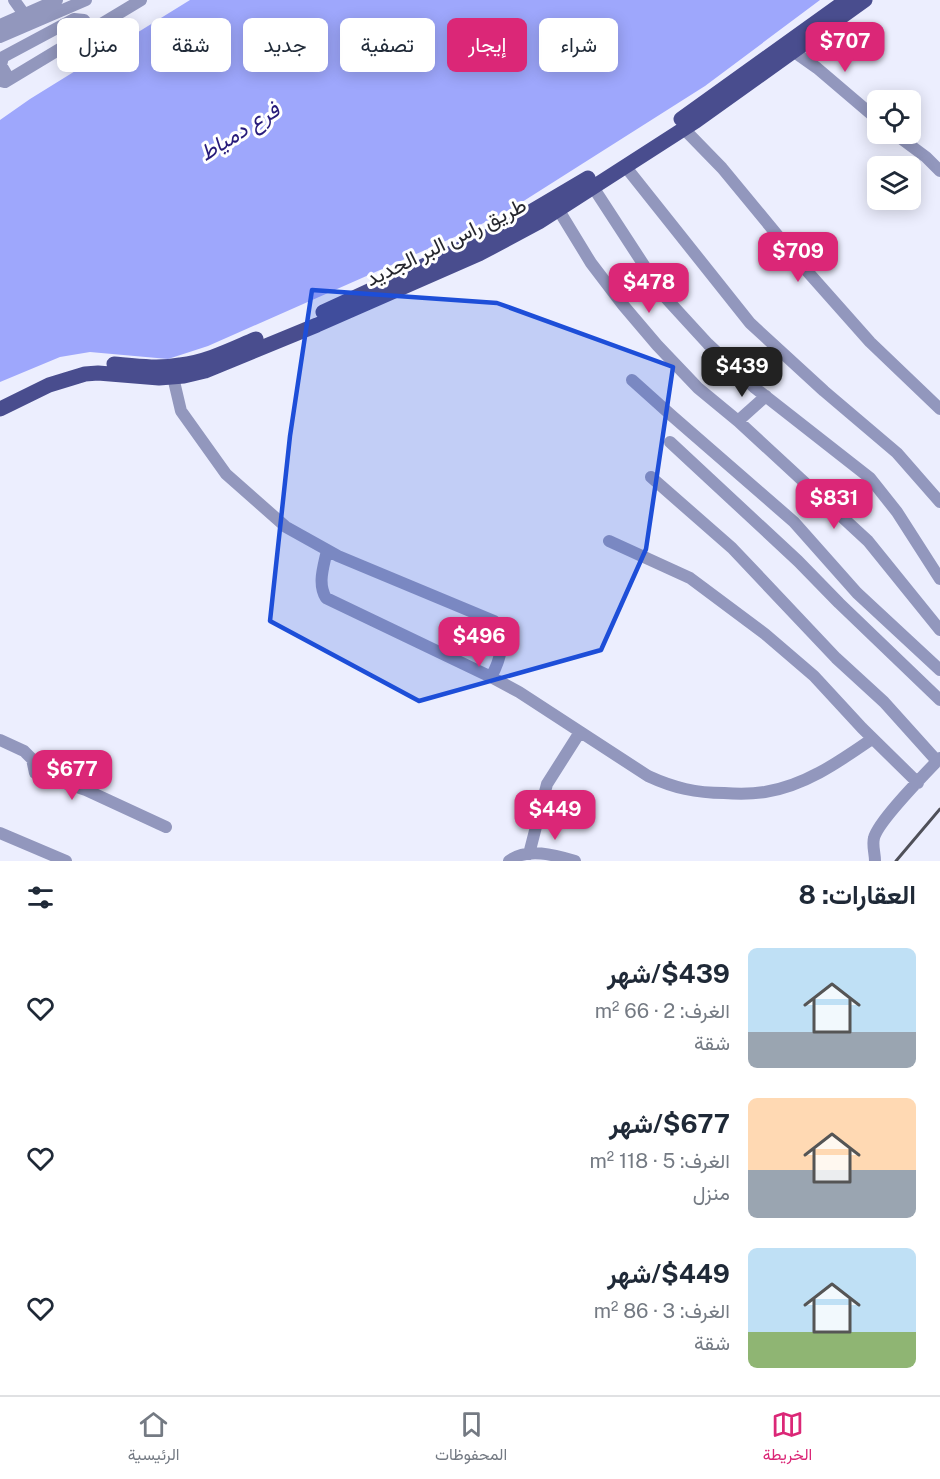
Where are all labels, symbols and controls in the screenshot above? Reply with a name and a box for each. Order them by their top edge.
chip: منزل [57,18,139,72]
chip: شقة [151,18,231,72]
chip: جديد [243,18,328,72]
chip: تصفية [340,18,435,72]
chip: إيجار [447,18,527,72]
chip: شراء [539,18,618,72]
pin: $707 [809,22,881,73]
text: $707 [819,29,871,53]
map controls [867,90,921,210]
button: locate [867,90,921,144]
water label: فرع دمياط [194,96,286,168]
button: layers [867,156,921,210]
street label: طريق راس البر الجديد [361,192,531,292]
pin: $709 [762,232,834,283]
text: $709 [772,239,824,263]
pin: $478 [613,263,685,314]
text: $478 [623,270,675,294]
pin: $439 [706,347,778,398]
text: $439 [715,354,769,378]
pin: $831 [798,479,870,530]
text: $831 [810,486,858,510]
pin: $496 [443,617,515,668]
text: $496 [452,624,506,648]
pin: $677 [36,750,108,801]
text: $677 [46,757,98,781]
pin: $449 [519,790,591,841]
text: $449 [528,797,582,821]
text: العقارات: 8 [799,879,916,910]
icon: filters [24,881,57,914]
text: $439/شهر [607,958,730,989]
icon: home [796,972,868,1044]
icon: heart [24,992,57,1025]
text: الغرف: 2 · 66 m² [595,999,730,1023]
text: شقة [694,1031,730,1055]
text: $677/شهر [609,1108,730,1139]
icon: home [796,1122,868,1194]
icon: heart [24,1142,57,1175]
text: الغرف: 5 · 118 m² [589,1149,730,1173]
text: منزل [693,1181,730,1205]
text: $449/شهر [607,1258,730,1289]
icon: home [796,1272,868,1344]
icon: heart [24,1292,57,1325]
text: الغرف: 3 · 86 m² [594,1299,730,1323]
text: شقة [694,1331,730,1355]
tab: الرئيسية [128,1408,180,1469]
tab: المحفوظات [435,1408,507,1469]
tab: الخريطة [763,1408,812,1469]

